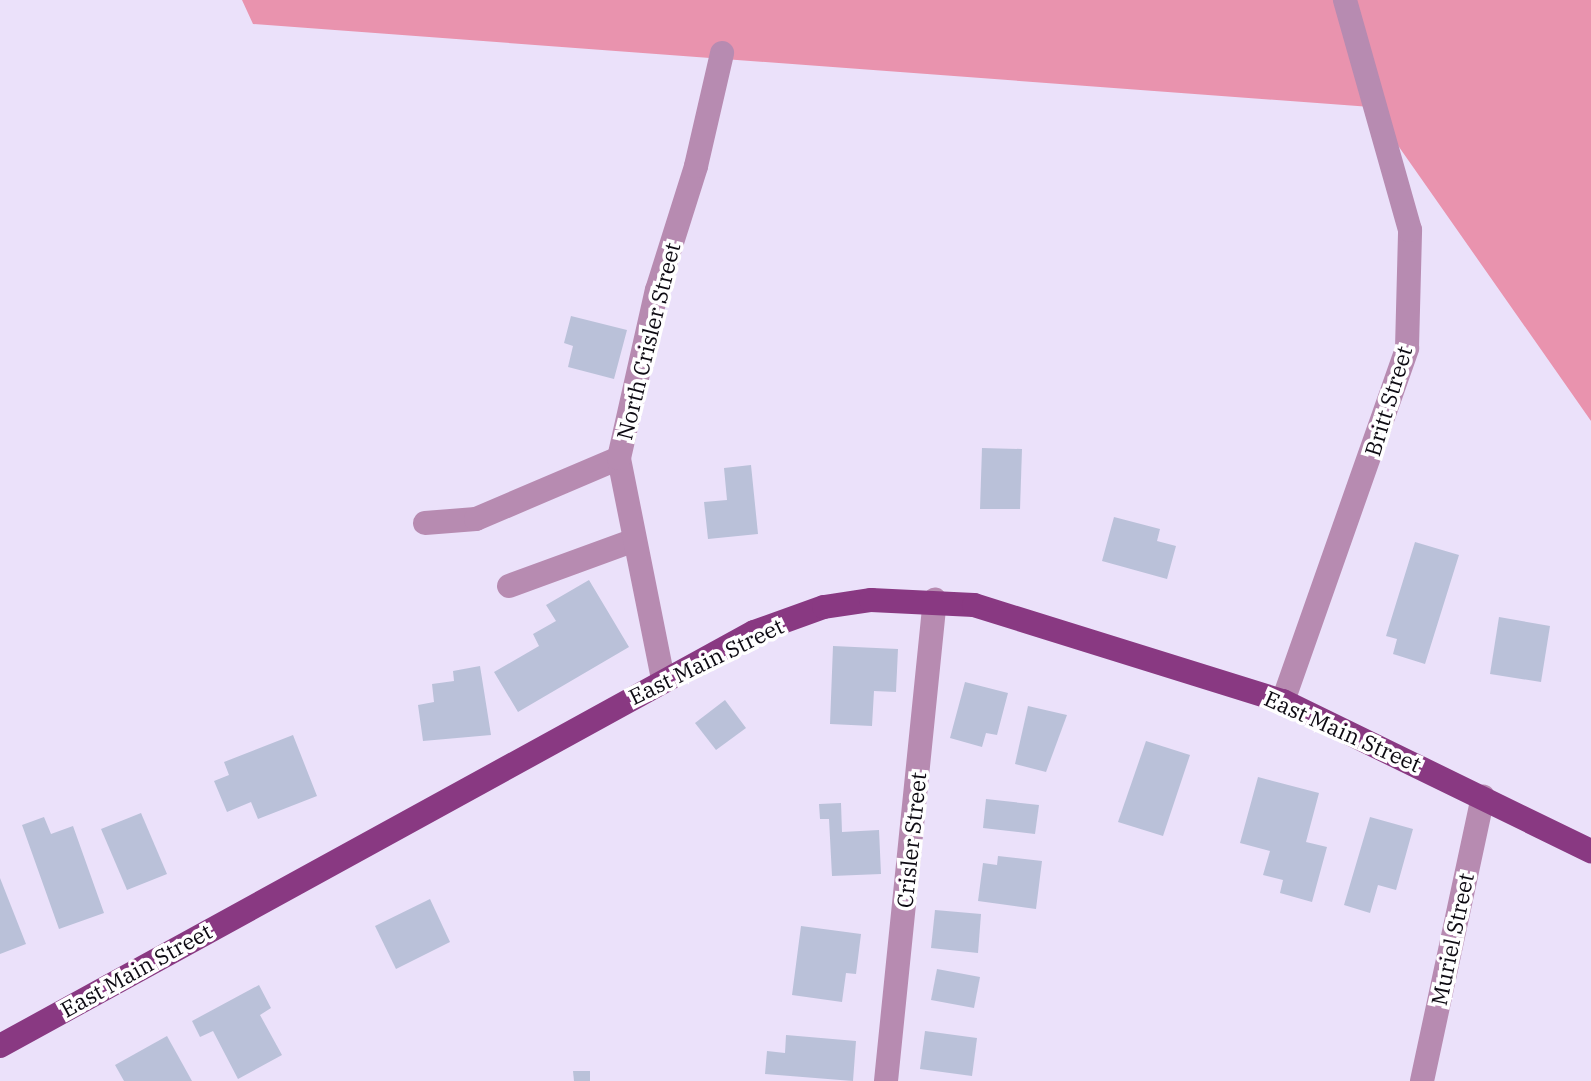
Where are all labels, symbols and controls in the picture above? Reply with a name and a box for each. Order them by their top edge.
street label: North Crisler Street [611,240,685,442]
street label: Britt Street [1359,343,1417,459]
street label: East Main Street [624,612,788,710]
street label: East Main Street [1261,685,1425,777]
street label: Crisler Street [891,771,931,909]
street label: Muriel Street [1425,870,1479,1008]
street label: East Main Street [56,918,216,1022]

